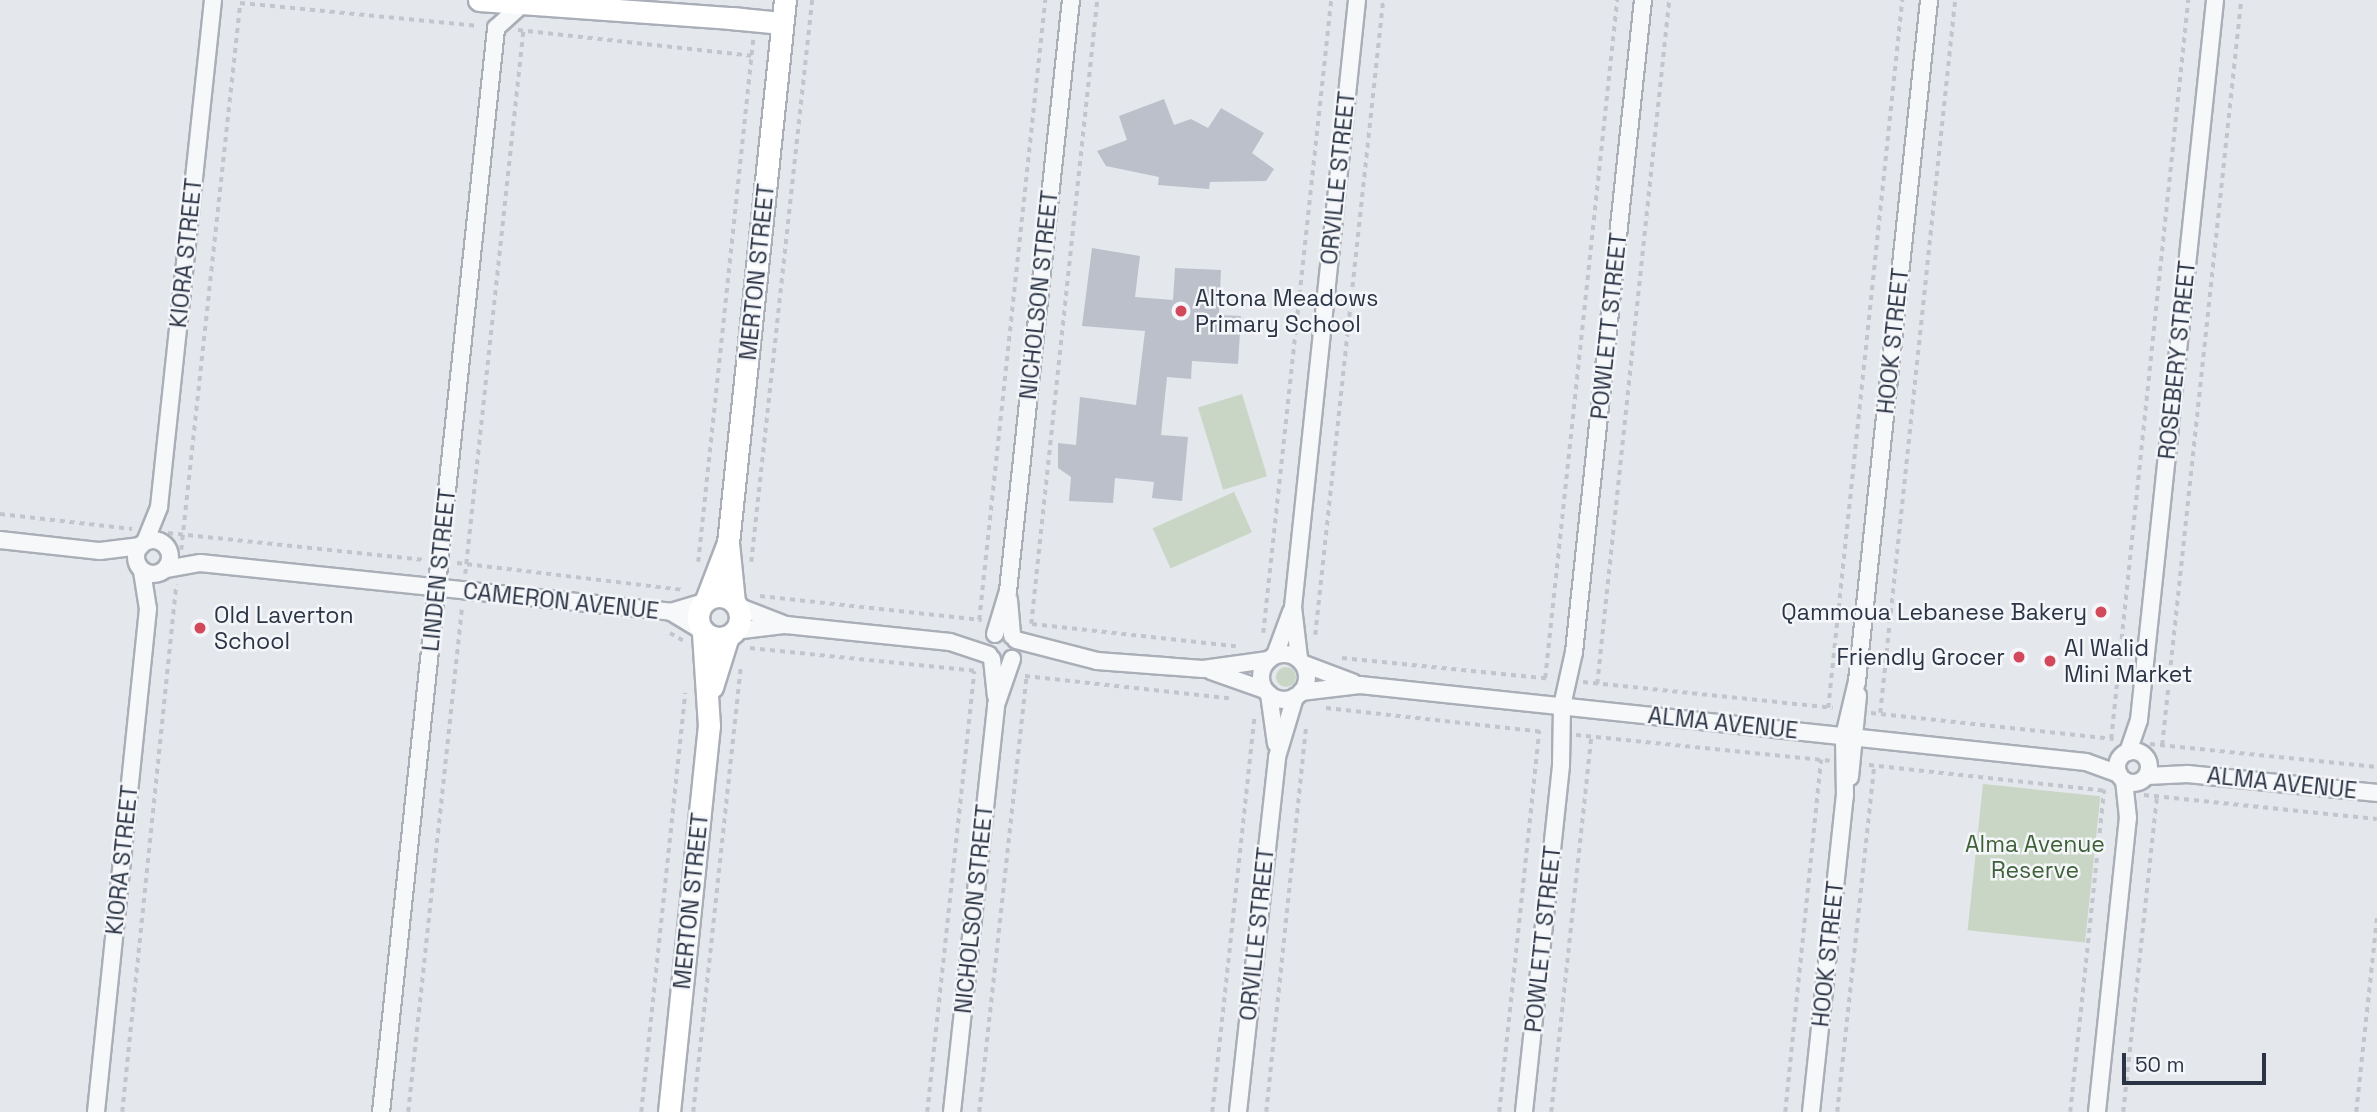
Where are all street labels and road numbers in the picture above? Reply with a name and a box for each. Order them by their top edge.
street label: ORVILLE STREET [1315,90,1361,266]
street label: KIORA STREET [164,177,208,329]
street label: MERTON STREET [734,182,780,362]
street label: NICHOLSON STREET [1014,189,1064,401]
street label: POWLETT STREET [1585,231,1633,421]
street label: ROSEBERY STREET [2153,259,2201,461]
street label: HOOK STREET [1872,267,1914,415]
street label: LINDEN STREET [417,487,461,653]
street label: CAMERON AVENUE [462,577,660,625]
street label: ALMA AVENUE [1646,701,1800,745]
street label: ALMA AVENUE [2205,761,2359,805]
street label: KIORA STREET [100,784,144,936]
street label: NICHOLSON STREET [949,803,999,1015]
street label: MERTON STREET [668,811,714,991]
street label: POWLETT STREET [1519,844,1567,1034]
street label: ORVILLE STREET [1234,846,1280,1022]
street label: HOOK STREET [1807,880,1849,1028]

